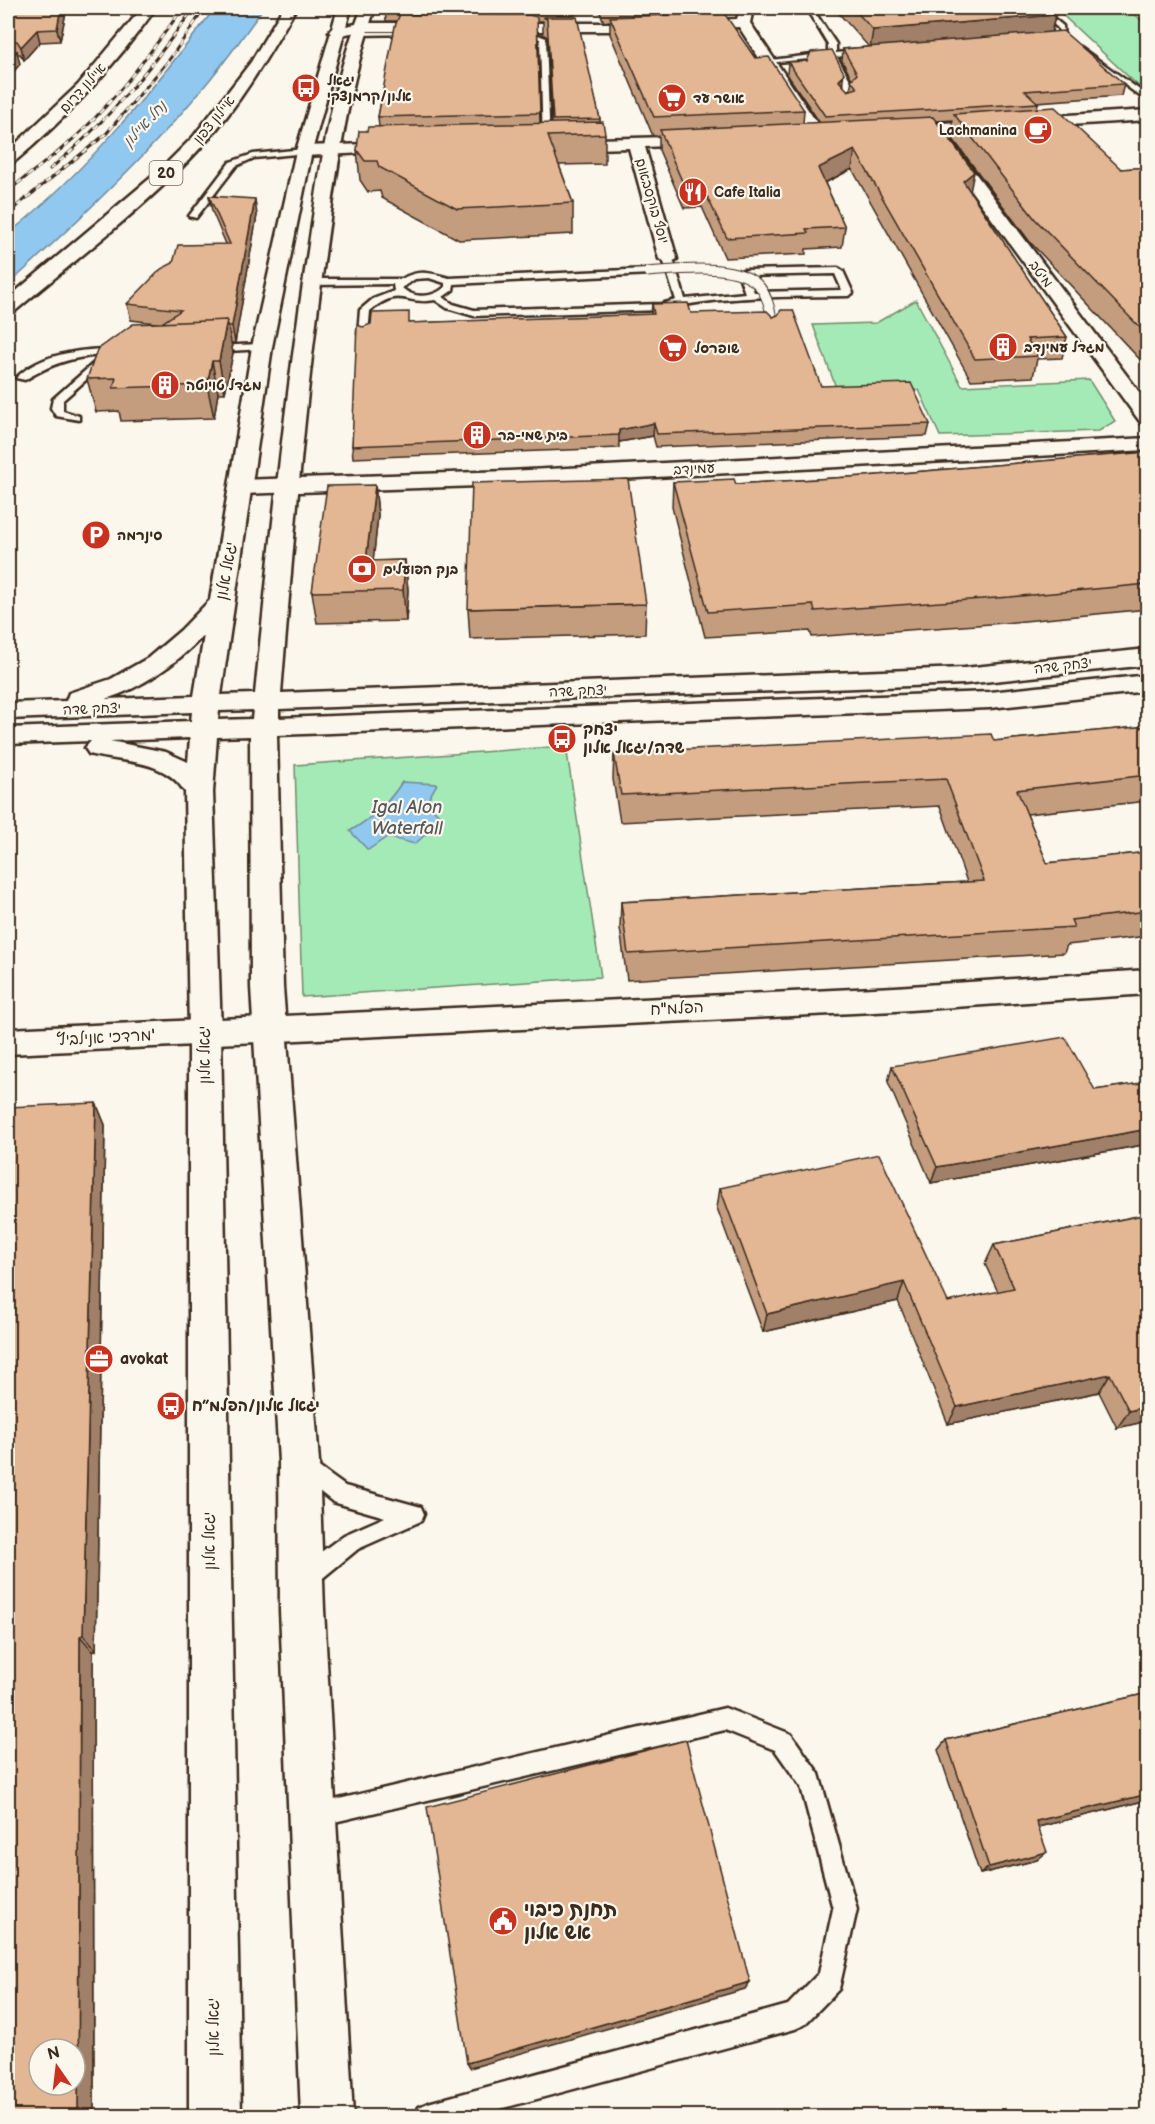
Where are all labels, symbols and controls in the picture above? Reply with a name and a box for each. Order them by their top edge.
street label: איילון דרום [56,59,110,117]
bus stop icon: יגאל אלון/קרמנצקי [290,72,322,104]
place label: יגאל אלון/קרמנצקי [327,72,412,105]
supermarket icon: אושר עד [656,82,688,114]
place label: אושר עד [693,90,745,107]
street label: איילון צפון [190,93,238,147]
water label: נחל איילון [119,96,172,151]
cafe icon: Lachmanina [1022,114,1054,146]
place label: Lachmanina [939,122,1017,139]
street label: יוסף בוקסבאום [632,156,672,246]
road number: 20 [150,161,182,185]
restaurant icon: Cafe Italia [677,176,709,208]
place label: Cafe Italia [714,184,781,201]
street label: מיטב [1025,257,1057,291]
building icon: מגדל עמינדב [987,331,1019,363]
supermarket icon: שופרסל [657,332,689,364]
place label: מגדל עמינדב [1023,339,1105,356]
place label: שופרסל [694,340,740,357]
building icon: מגדל טויוטה [149,369,181,401]
place label: מגדל טויוטה [186,377,262,394]
building icon: בית שמי-בר [461,419,493,451]
place label: בית שמי-בר [498,427,568,444]
street label: עמינדב [673,459,715,479]
parking icon: סינרמה [80,519,112,551]
place label: סינרמה [117,527,162,544]
street label: יגאל אלון [213,540,241,602]
bank icon: בנק הפועלים [346,553,378,585]
place label: בנק הפועלים [383,561,458,578]
street label: יצחק שדה [1033,655,1093,677]
street label: יצחק שדה [549,681,607,701]
street label: יצחק שדה [63,699,121,719]
place label: יצחק שדה/יגאל אלון [583,721,685,758]
bus stop icon: יצחק שדה/יגאל אלון [546,723,578,755]
water label: Igal Alon Waterfall [371,797,443,839]
street label: הפלמ"ח [650,998,704,1020]
street label: יגאל אלון [195,1025,215,1085]
street label: מרדכי אנילביץ' [56,1026,156,1050]
office icon: avokat [83,1343,115,1375]
place label: avokat [120,1350,169,1369]
bus stop icon: יגאל אלון/הפלמ״ח [155,1390,187,1422]
place label: יגאל אלון/הפלמ״ח [192,1397,319,1416]
street label: יגאל אלון [200,1511,220,1571]
place label: תחנת כיבוי אש אלון [524,1898,617,1945]
public building icon: תחנת כיבוי אש אלון [487,1905,519,1937]
street label: יגאל אלון [204,1997,224,2057]
north arrow [27,2037,87,2097]
text: N [46,2043,62,2065]

